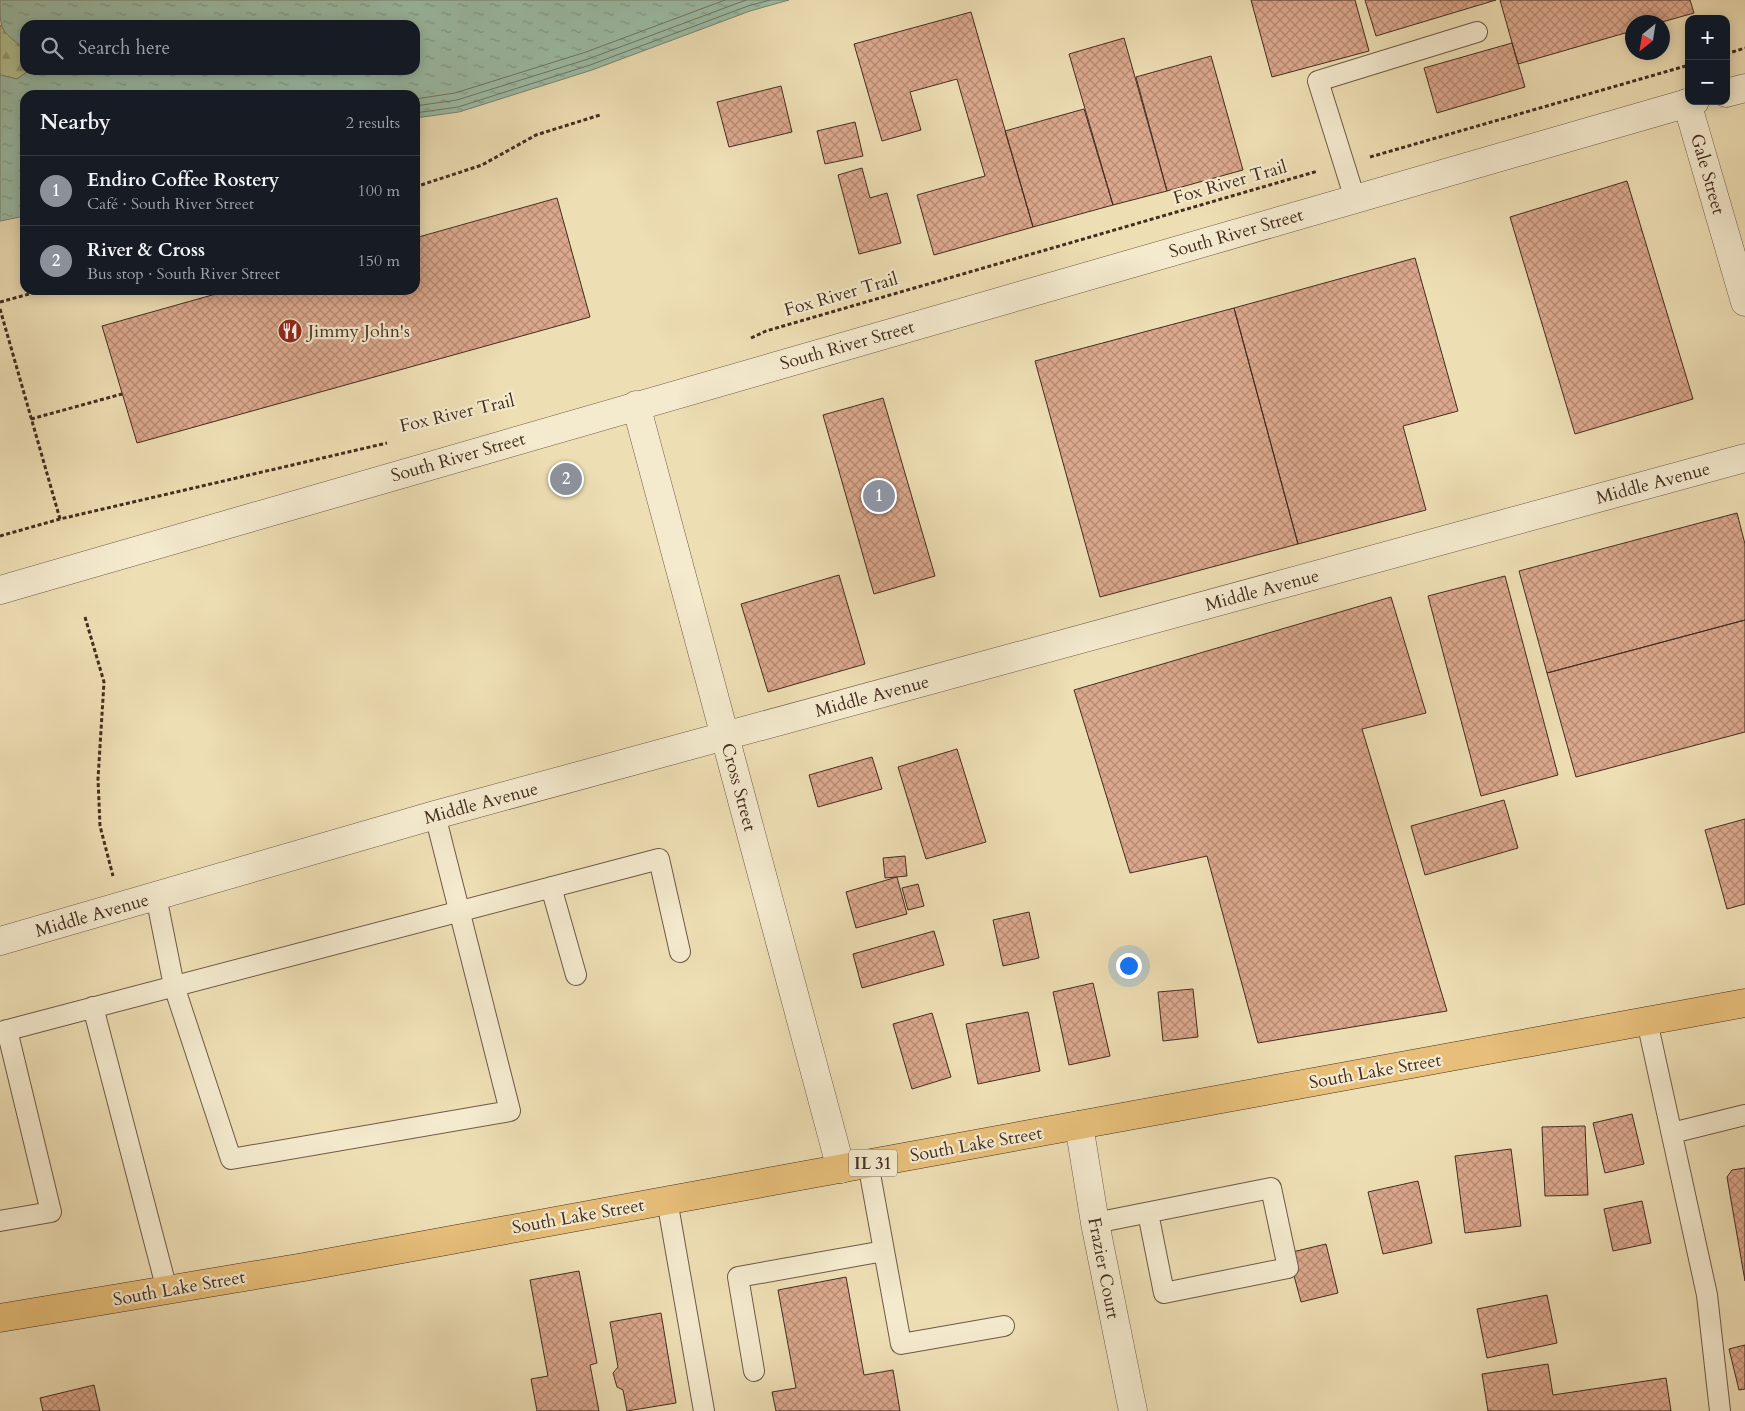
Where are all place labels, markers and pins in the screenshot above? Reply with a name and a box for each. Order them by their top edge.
restaurant icon: Jimmy John's [277,318,303,344]
place label: Jimmy John's [305,319,410,344]
pin: 2 [550,460,582,498]
pin: 1 [863,477,895,515]

